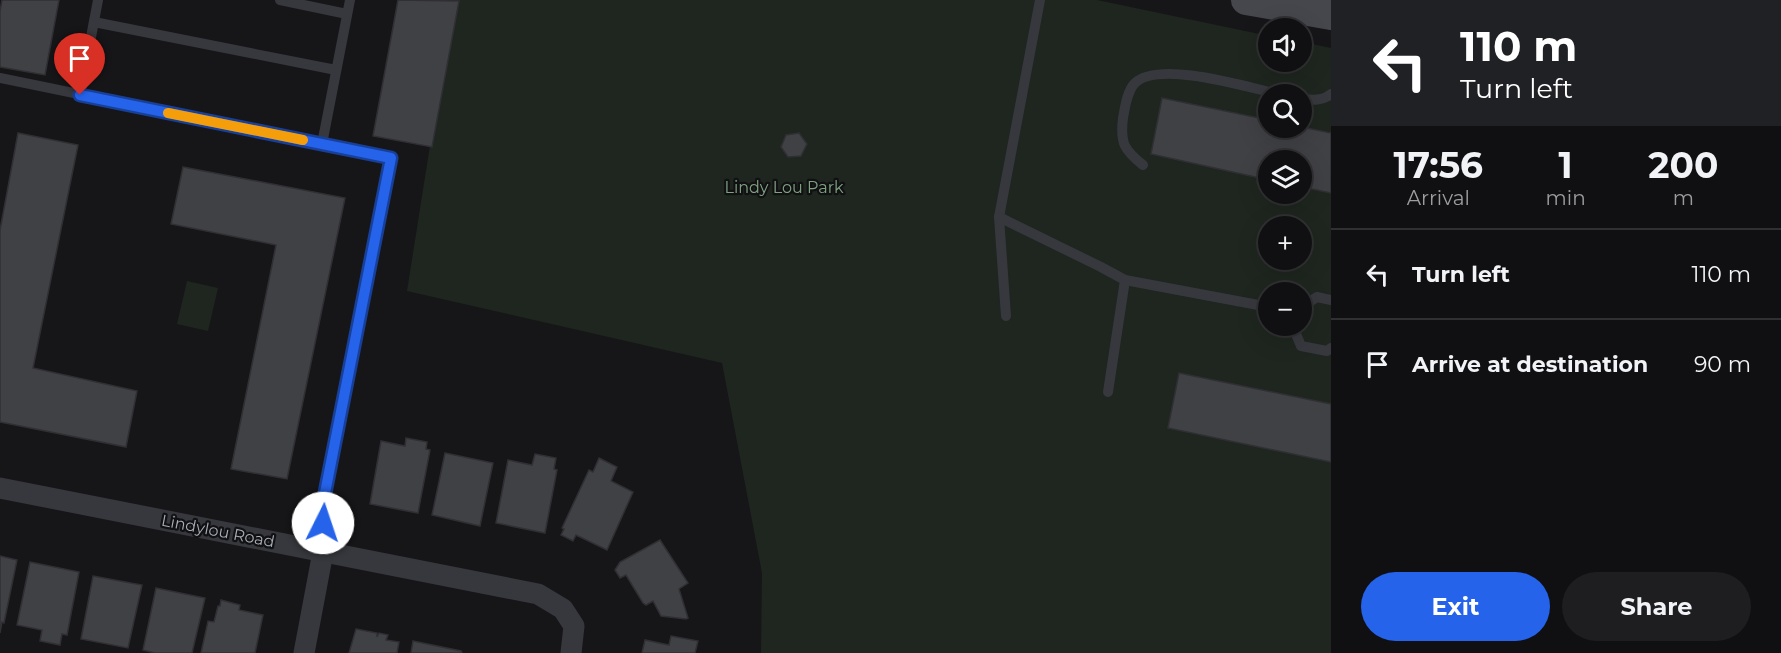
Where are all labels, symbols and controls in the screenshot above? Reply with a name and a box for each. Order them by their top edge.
map controls [1258,18,1312,336]
button: sound [1258,18,1312,72]
text: 110 m [1460,20,1577,72]
icon: left [1361,24,1439,102]
pin [54,33,105,95]
icon: arrive [63,42,96,75]
text: Turn left [1460,72,1573,105]
button: search [1258,84,1312,138]
text: 17:56 [1394,143,1483,187]
text: 1 [1559,143,1573,187]
text: 200 [1648,143,1718,187]
button: layers [1258,150,1312,204]
park label: Lindy Lou Park [724,178,844,197]
text: Arrival [1407,186,1470,210]
text: min [1546,186,1586,210]
text: m [1673,186,1694,210]
button: + [1258,216,1312,270]
icon: left [1361,258,1394,291]
text: Turn left [1412,261,1510,288]
text: 110 m [1691,261,1751,288]
button: − [1258,282,1312,336]
icon: arrive [1361,348,1394,381]
text: Arrive at destination [1412,351,1648,378]
text: 90 m [1694,351,1751,378]
position arrow [291,491,355,555]
street label: Lindylou Road [160,511,276,551]
button: Exit [1361,572,1550,641]
button: Share [1562,572,1751,641]

